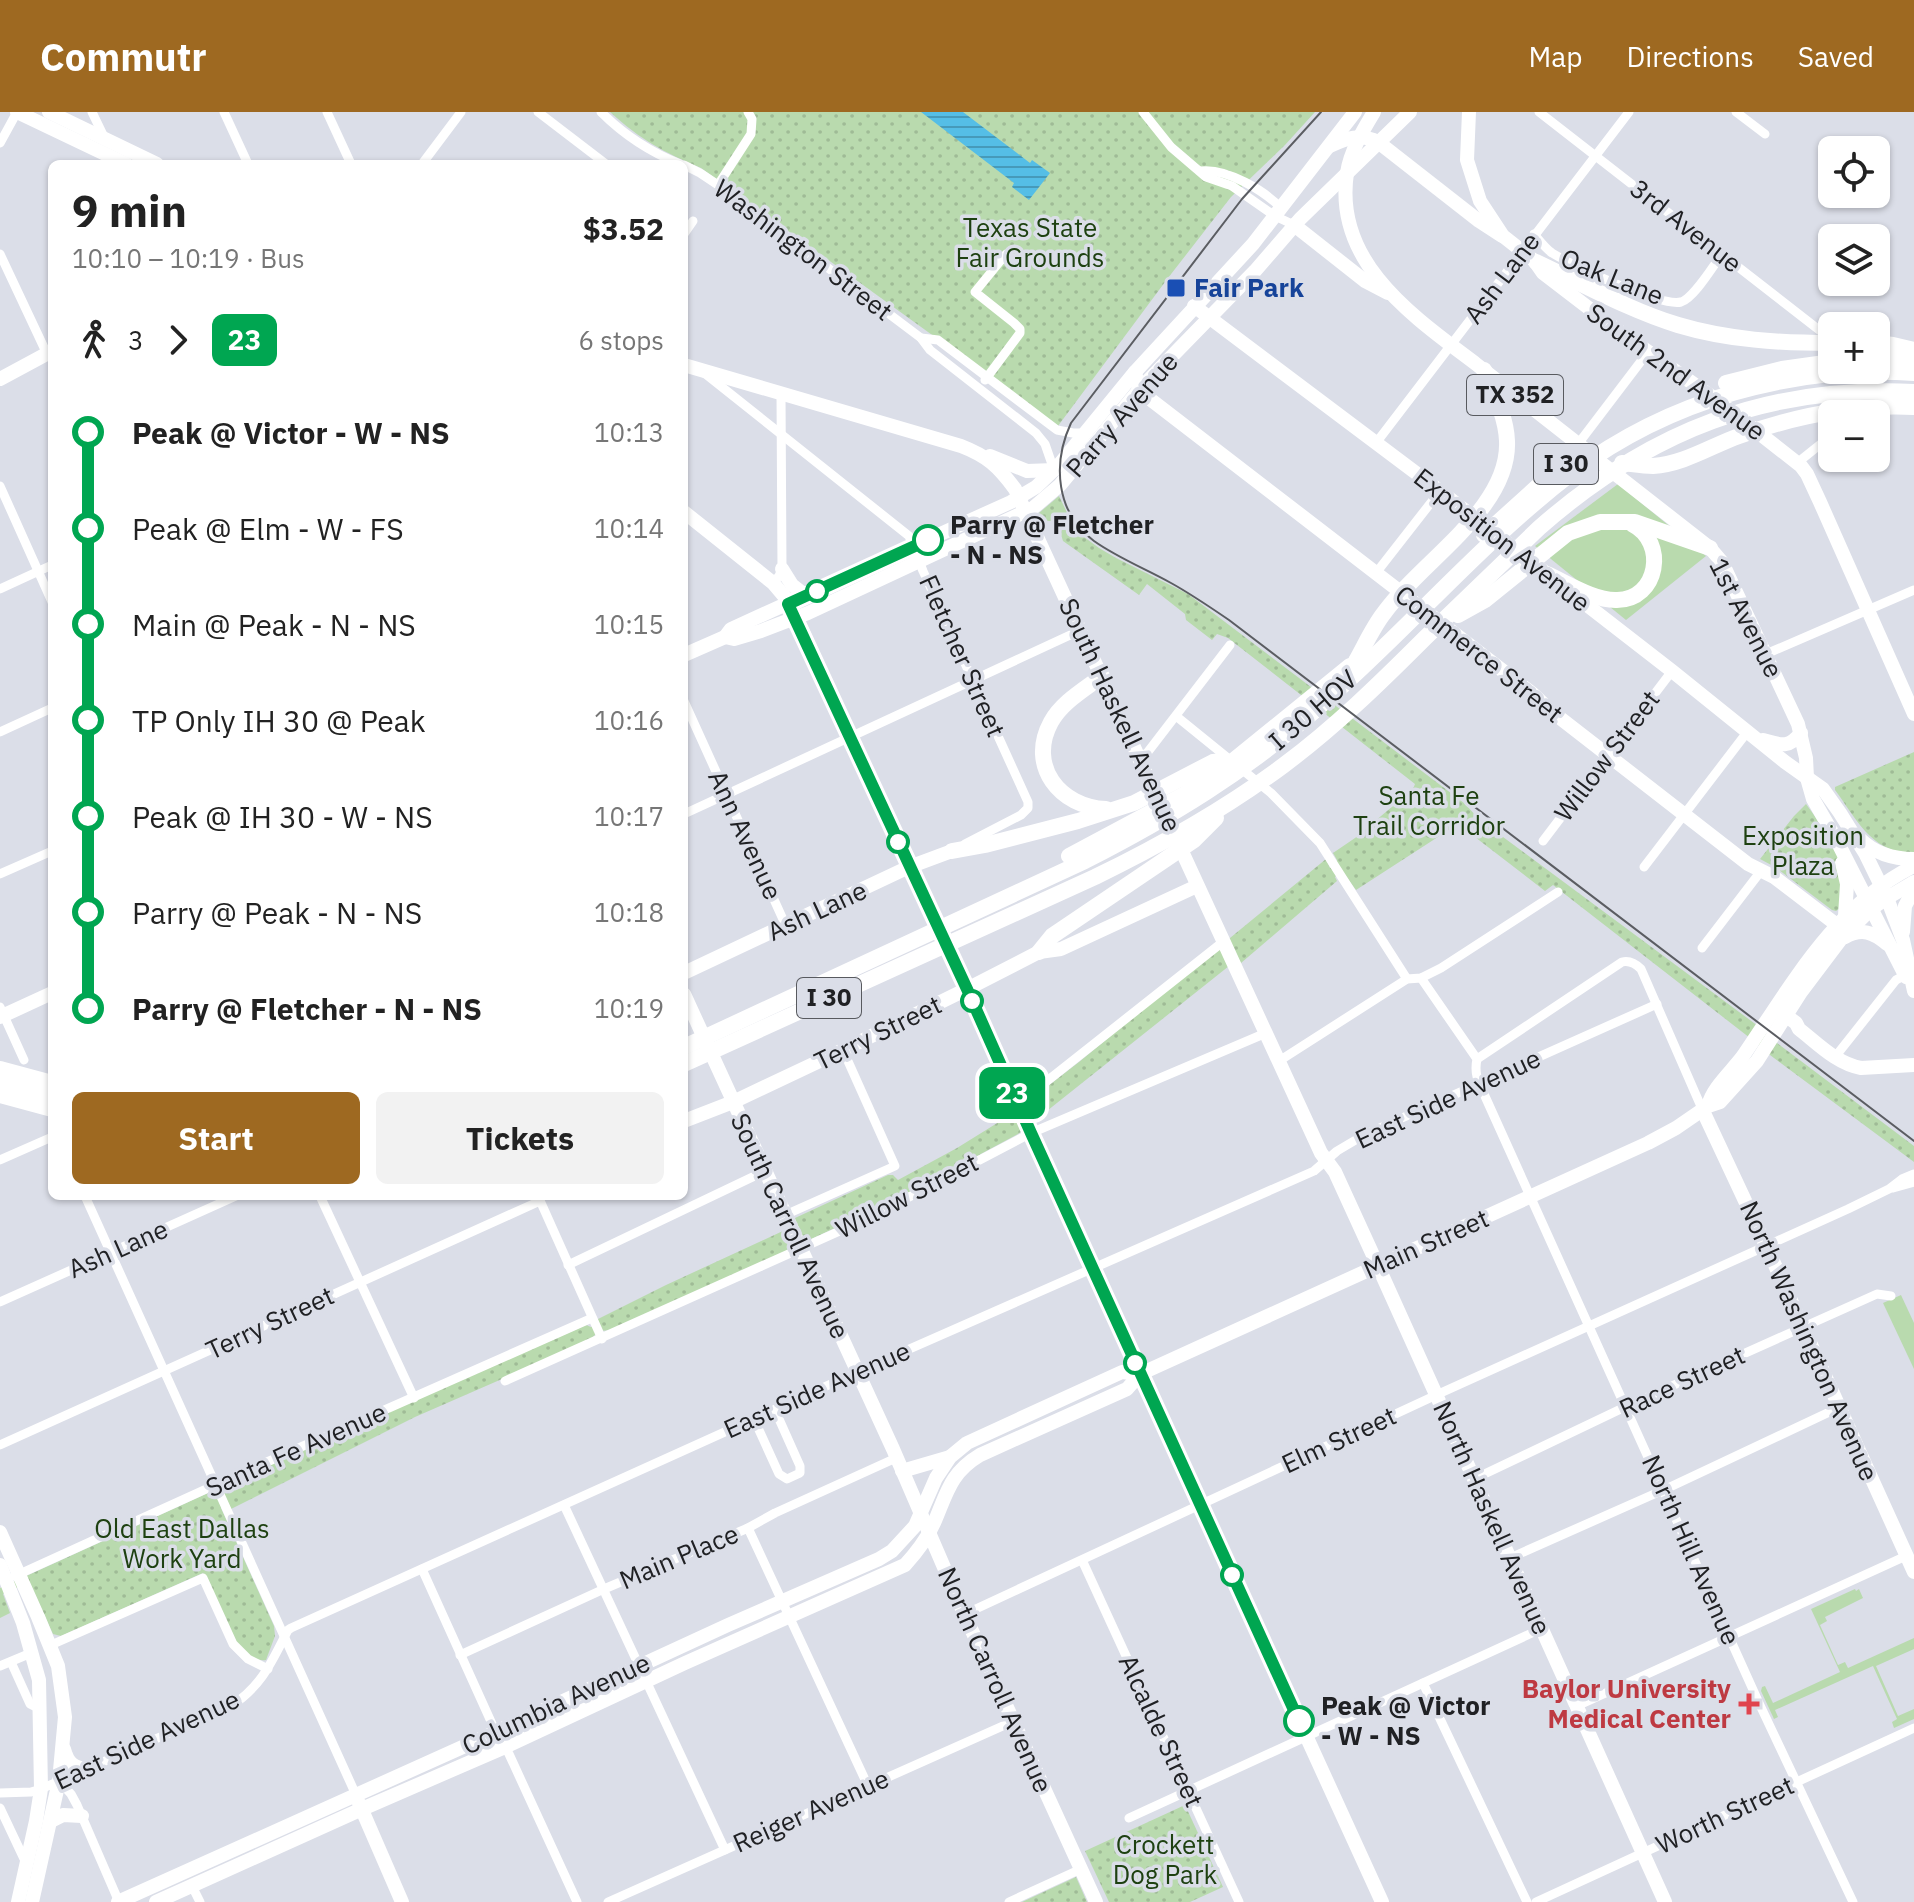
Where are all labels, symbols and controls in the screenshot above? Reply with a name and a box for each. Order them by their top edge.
text: Commutr [40,32,207,81]
text: Map [1528,38,1582,75]
text: Directions [1626,38,1754,75]
text: Saved [1798,38,1874,75]
map controls [1818,136,1890,472]
button: locate [1818,136,1890,208]
street label: Washington Street [708,171,900,327]
street label: 3rd Avenue [1624,171,1749,280]
text: 9 min [72,182,187,239]
text: $3.52 [583,209,664,248]
park label: Texas State Fair Grounds [956,210,1104,274]
button: layers [1818,224,1890,296]
street label: Ash Lane [1456,225,1547,330]
street label: Oak Lane [1556,240,1669,312]
text: 10:10 – 10:19 · Bus [72,241,305,275]
place label: Fair Park [1194,270,1304,304]
marker: Fair Park [1165,277,1187,299]
street label: South 2nd Avenue [1580,295,1773,448]
button: + [1818,312,1890,384]
icon: walk [72,318,116,362]
icon: forward [156,318,200,362]
text: 23 [228,321,261,358]
text: 3 [128,323,144,357]
text: 6 stops [578,323,664,357]
street label: Parry Avenue [1058,345,1185,484]
road number: TX 352 [1467,375,1563,415]
button: − [1818,400,1890,472]
text: Peak @ Victor - W - NS [132,413,450,452]
text: 10:13 [594,415,664,449]
road number: I 30 [1534,444,1598,484]
street label: Exposition Avenue [1407,460,1598,619]
place label: Parry @ Fletcher - N - NS [950,507,1154,571]
text: Peak @ Elm - W - FS [132,509,404,548]
text: 10:14 [594,511,664,545]
marker: Parry @ Fletcher - N - NS [913,525,943,555]
street label: 1st Avenue [1702,552,1792,683]
street label: Fletcher Street [912,569,1014,742]
street label: Commerce Street [1389,577,1571,730]
unlabelled marker [806,580,828,602]
street label: South Haskell Avenue [1052,592,1190,837]
text: Main @ Peak - N - NS [132,605,416,644]
text: 10:15 [594,607,664,641]
street label: I 30 HOV [1261,661,1364,757]
street label: Willow Street [1546,683,1667,828]
text: TP Only IH 30 @ Peak [132,701,426,740]
text: 10:16 [594,703,664,737]
street label: Ann Avenue [701,764,791,905]
park label: Santa Fe Trail Corridor [1353,778,1506,842]
text: Peak @ IH 30 - W - NS [132,797,433,836]
text: 10:17 [594,799,664,833]
park label: Exposition Plaza [1742,818,1864,882]
unlabelled marker [887,831,909,853]
street label: Ash Lane [761,872,872,948]
text: Parry @ Peak - N - NS [132,893,422,932]
text: 10:18 [594,895,664,929]
road number: I 30 [797,978,861,1018]
street label: Terry Street [808,987,947,1077]
text: Parry @ Fletcher - N - NS [132,989,482,1028]
unlabelled marker [961,990,983,1012]
text: 10:19 [594,991,664,1025]
street label: East Side Avenue [1349,1040,1546,1156]
line badge: 23 [976,1067,1048,1119]
text: 23 [995,1074,1029,1111]
button: Start [72,1092,360,1184]
button: Tickets [376,1092,664,1184]
street label: South Carroll Avenue [724,1107,858,1344]
street label: Willow Street [830,1145,984,1246]
street label: North Washington Avenue [1733,1195,1887,1486]
street label: Main Street [1358,1200,1494,1286]
street label: Ash Lane [62,1211,173,1285]
street label: Terry Street [200,1278,339,1366]
street label: East Side Avenue [718,1333,915,1445]
street label: Race Street [1613,1337,1750,1425]
unlabelled marker [1124,1352,1146,1374]
street label: Santa Fe Avenue [200,1394,391,1504]
street label: North Haskell Avenue [1426,1396,1560,1640]
street label: Elm Street [1276,1398,1401,1480]
street label: North Hill Avenue [1635,1449,1749,1650]
park label: Old East Dallas Work Yard [94,1511,270,1575]
street label: Main Place [614,1516,743,1596]
street label: North Carroll Avenue [931,1562,1061,1798]
unlabelled marker [1221,1564,1243,1586]
street label: Columbia Avenue [456,1645,655,1762]
street label: Alcalde Street [1112,1649,1212,1812]
place label: Baylor University Medical Center [1522,1671,1731,1735]
street label: East Side Avenue [48,1681,245,1797]
place label: Peak @ Victor - W - NS [1321,1688,1491,1752]
marker: Baylor University Medical Center [1738,1693,1760,1715]
marker: Peak @ Victor - W - NS [1284,1706,1314,1736]
street label: Reiger Avenue [727,1761,894,1860]
street label: Worth Street [1650,1767,1799,1861]
park label: Crockett Dog Park [1113,1827,1218,1891]

